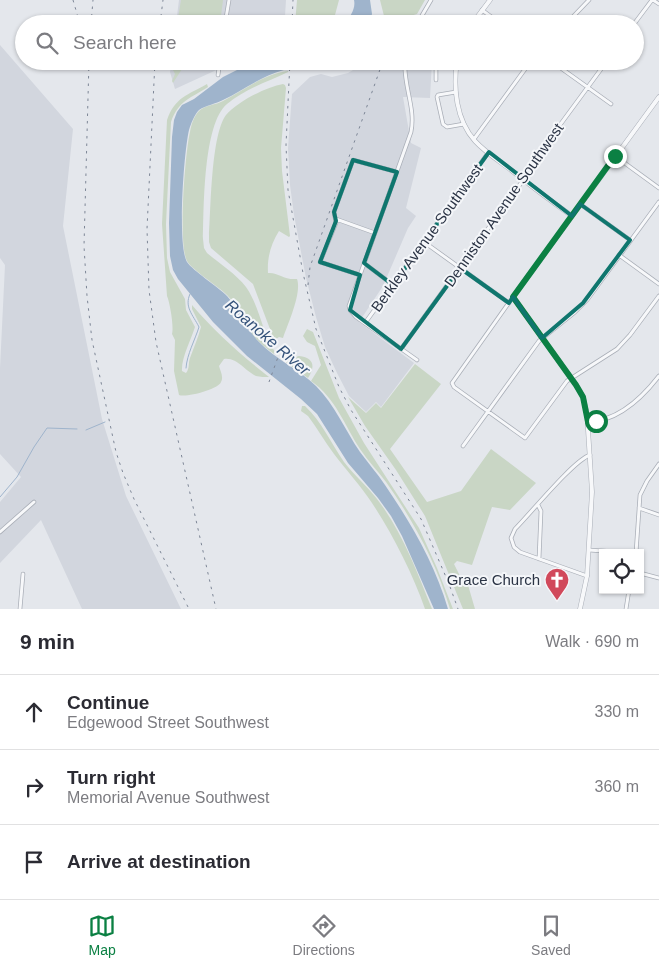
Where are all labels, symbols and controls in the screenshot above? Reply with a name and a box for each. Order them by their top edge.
search box [15,15,644,70]
icon: search [33,29,61,57]
text: Search here [73,32,177,53]
street label: Denniston Avenue Southwest [441,119,567,290]
route end [604,145,627,168]
street label: Berkley Avenue Southwest [367,160,486,315]
water label: Roanoke River [222,296,314,379]
route start [585,410,608,433]
map controls [599,549,644,594]
button: locate [599,549,644,594]
church icon: Grace Church [544,567,570,601]
place label: Grace Church [447,571,540,588]
text: 9 min [20,630,75,653]
text: Walk · 690 m [545,633,639,650]
text: Continue [67,692,149,713]
icon: ahead [20,698,48,726]
text: 330 m [595,703,639,720]
text: Edgewood Street Southwest [67,714,269,731]
text: Turn right [67,767,155,788]
icon: right [20,773,48,801]
text: 360 m [595,778,639,795]
text: Memorial Avenue Southwest [67,789,269,806]
icon: arrive [20,848,48,876]
text: Arrive at destination [67,851,251,872]
tab: Map [88,912,116,958]
tab: Directions [293,912,355,958]
tab: Saved [531,912,571,958]

